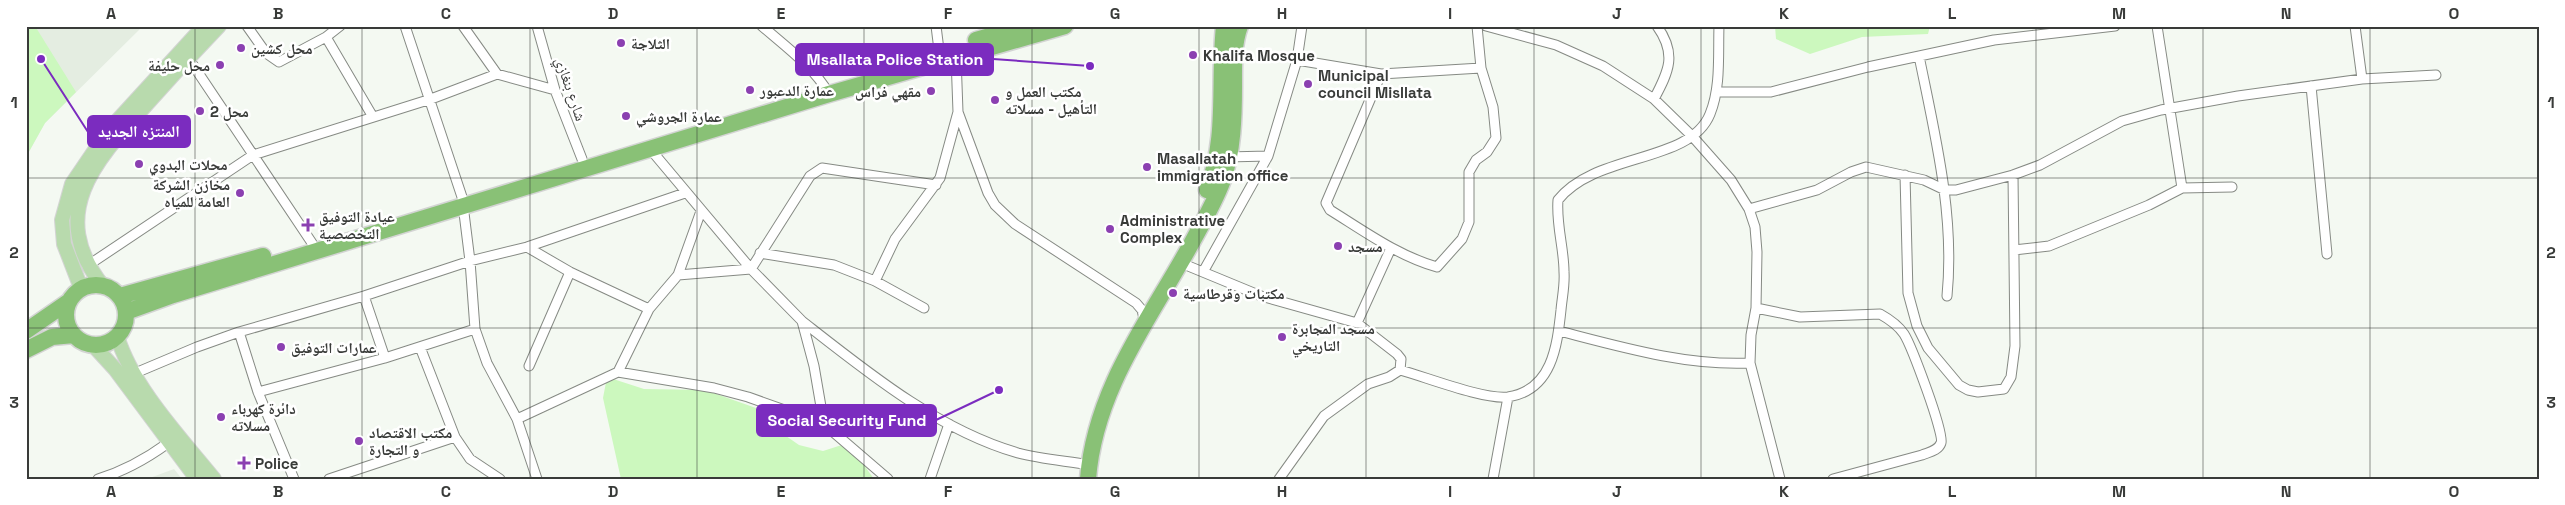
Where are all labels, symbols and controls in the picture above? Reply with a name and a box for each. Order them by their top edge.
text: A [106,3,116,24]
text: B [273,3,283,24]
text: C [441,3,451,24]
text: D [608,3,618,24]
text: E [777,3,786,24]
text: F [944,3,953,24]
text: G [1110,3,1120,24]
text: H [1277,3,1287,24]
text: I [1448,3,1452,24]
text: J [1612,3,1622,24]
text: K [1779,3,1789,24]
text: L [1948,3,1957,24]
text: M [2112,3,2126,24]
text: N [2281,3,2291,24]
text: O [2449,3,2460,24]
place label: الثلاجة [631,34,670,53]
marker: الثلاجة [615,37,627,49]
place label: محل كشين [251,39,313,58]
marker: محل كشين [235,42,247,54]
callout: Msallata Police Station [796,44,993,75]
place label: Khalifa Mosque [1203,46,1315,65]
text: Msallata Police Station [807,49,983,70]
marker: Khalifa Mosque [1187,49,1199,61]
street label: شارع بنغازي [549,55,591,124]
place label: محل حليفة [148,56,210,75]
marker: محل حليفة [214,59,226,71]
place label: Municipal council Misllata [1318,66,1432,102]
marker: Municipal council Misllata [1302,78,1314,90]
place label: عمارة الدعبور [759,81,834,100]
place label: مقهي فراس [855,82,921,103]
place label: مكتب العمل و التأهيل - مسلاته [1005,82,1097,118]
marker: عمارة الدعبور [744,84,756,96]
marker: مقهي فراس [925,85,937,97]
text: 1 [10,92,18,113]
text: 1 [2547,92,2555,113]
marker: مكتب العمل و التأهيل - مسلاته [989,94,1001,106]
place label: محل 2 [210,102,249,121]
marker: محل 2 [194,105,206,117]
place label: عمارة الجروشي [636,107,722,128]
marker: عمارة الجروشي [620,110,632,122]
callout: المنتزه الجديد [88,116,190,147]
text: المنتزه الجديد [98,121,180,142]
place label: Masallatah immigration office [1157,149,1289,185]
place label: محلات البدوي [149,155,227,176]
marker: محلات البدوي [133,158,145,170]
marker: Masallatah immigration office [1141,161,1153,173]
place label: مخازن الشركة العامة للمياه [153,175,230,211]
marker: مخازن الشركة العامة للمياه [234,187,246,199]
place label: عيادة التوفيق التخصصية [319,207,395,243]
place label: Administrative Complex [1120,211,1225,247]
marker: عيادة التوفيق التخصصية [301,218,315,232]
marker: Administrative Complex [1104,223,1116,235]
place label: مسجد [1348,237,1383,256]
marker: مسجد [1332,240,1344,252]
text: 2 [9,242,19,263]
text: 2 [2546,242,2556,263]
place label: مكتبات وقرطاسية [1183,284,1285,303]
marker: مكتبات وقرطاسية [1167,287,1179,299]
place label: مسجد المجابرة التاريخي [1292,319,1375,357]
marker: مسجد المجابرة التاريخي [1276,331,1288,343]
place label: عمارات التوفيق [291,338,377,357]
marker: عمارات التوفيق [275,341,287,353]
text: 3 [9,392,19,413]
text: 3 [2546,392,2556,413]
place label: دائرة كهرباء مسلاته [231,399,296,435]
callout: Social Security Fund [757,405,936,436]
text: Social Security Fund [767,410,927,431]
marker: دائرة كهرباء مسلاته [215,411,227,423]
place label: مكتب الاقتصاد و التجارة [369,423,452,459]
marker: مكتب الاقتصاد و التجارة [353,435,365,447]
place label: Police [255,454,299,473]
marker: Police [237,456,251,470]
text: A [106,481,116,502]
text: B [273,481,283,502]
text: C [441,481,451,502]
text: D [608,481,618,502]
text: E [777,481,786,502]
text: F [944,481,953,502]
text: G [1110,481,1120,502]
text: H [1277,481,1287,502]
text: I [1448,481,1452,502]
text: J [1612,481,1622,502]
text: K [1779,481,1789,502]
text: L [1948,481,1957,502]
text: M [2112,481,2126,502]
text: N [2281,481,2291,502]
text: O [2449,481,2460,502]

